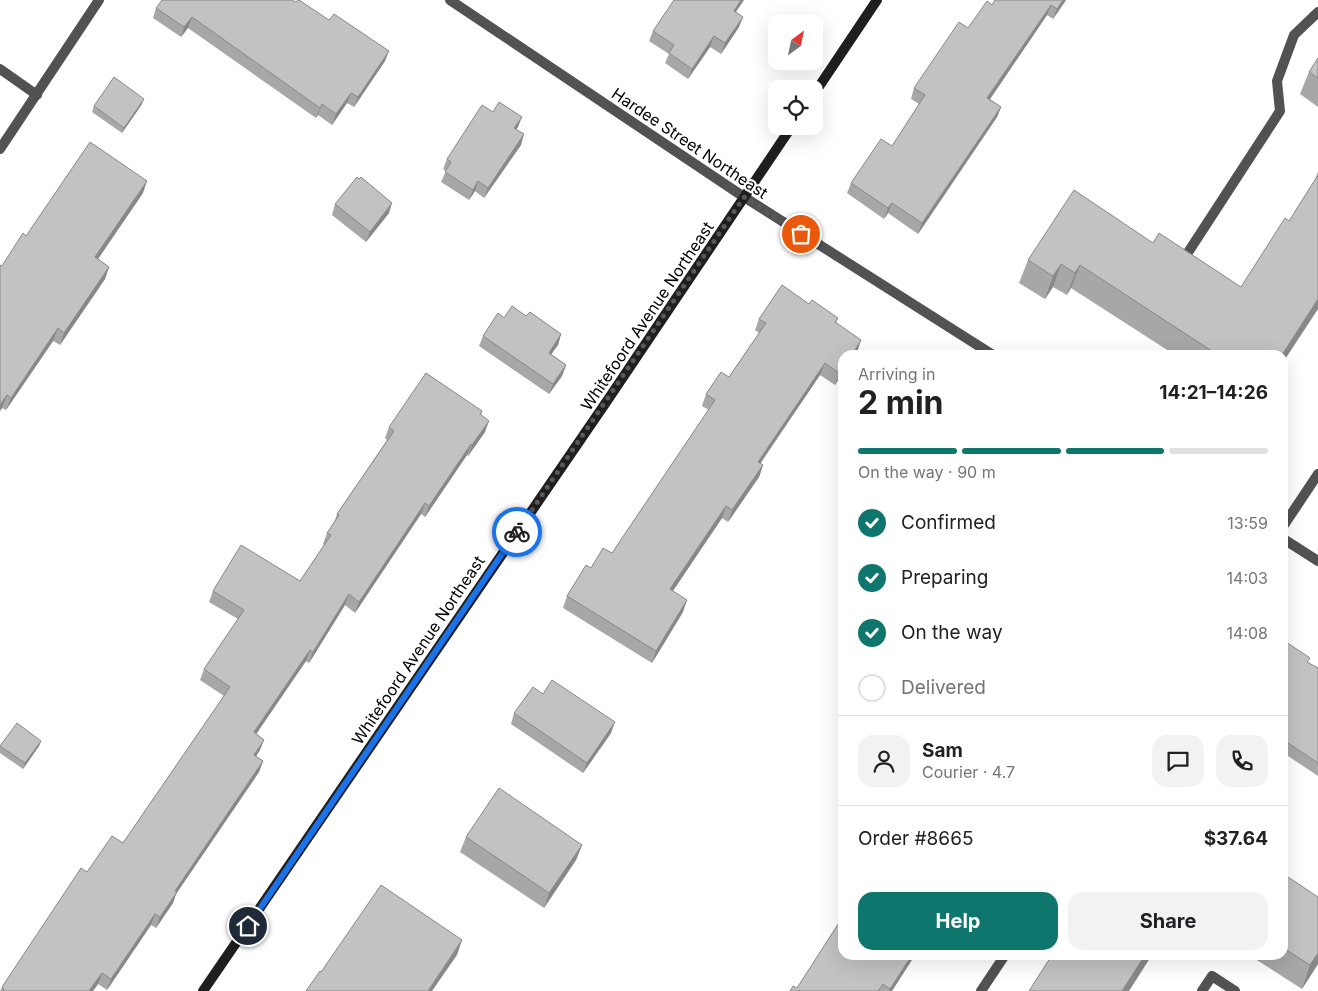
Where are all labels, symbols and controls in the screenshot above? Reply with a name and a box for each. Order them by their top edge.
north arrow [768,15,822,70]
map controls [768,15,823,135]
button: locate [768,80,823,135]
street label: Hardee Street Northeast [608,83,772,203]
pin [780,213,822,255]
street label: Whitefoord Avenue Northeast [576,218,718,414]
icon: bag [787,220,815,248]
text: Arriving in [858,364,935,384]
text: 14:21–14:26 [1159,381,1268,404]
text: 2 min [858,383,944,422]
text: On the way · 90 m [858,462,996,482]
courier [492,507,542,557]
icon: check [858,509,886,537]
text: Confirmed [901,511,996,534]
text: 13:59 [1227,513,1268,533]
icon: bike [503,518,531,546]
street label: Whitefoord Avenue Northeast [347,552,489,748]
icon: check [858,564,886,592]
text: Preparing [901,566,988,589]
text: 14:03 [1227,568,1268,588]
icon: check [858,619,886,647]
text: On the way [901,621,1003,644]
text: 14:08 [1227,623,1268,643]
text: Delivered [901,676,986,699]
button: person [858,735,910,787]
button: chat [1152,735,1204,787]
button: phone [1216,735,1268,787]
text: Sam [922,739,963,762]
text: Courier · 4.7 [922,762,1015,782]
text: Order #8665 [858,827,973,850]
text: $37.64 [1204,827,1268,850]
button: Help [858,892,1058,950]
button: Share [1068,892,1268,950]
pin [227,905,269,947]
icon: home [234,912,262,940]

